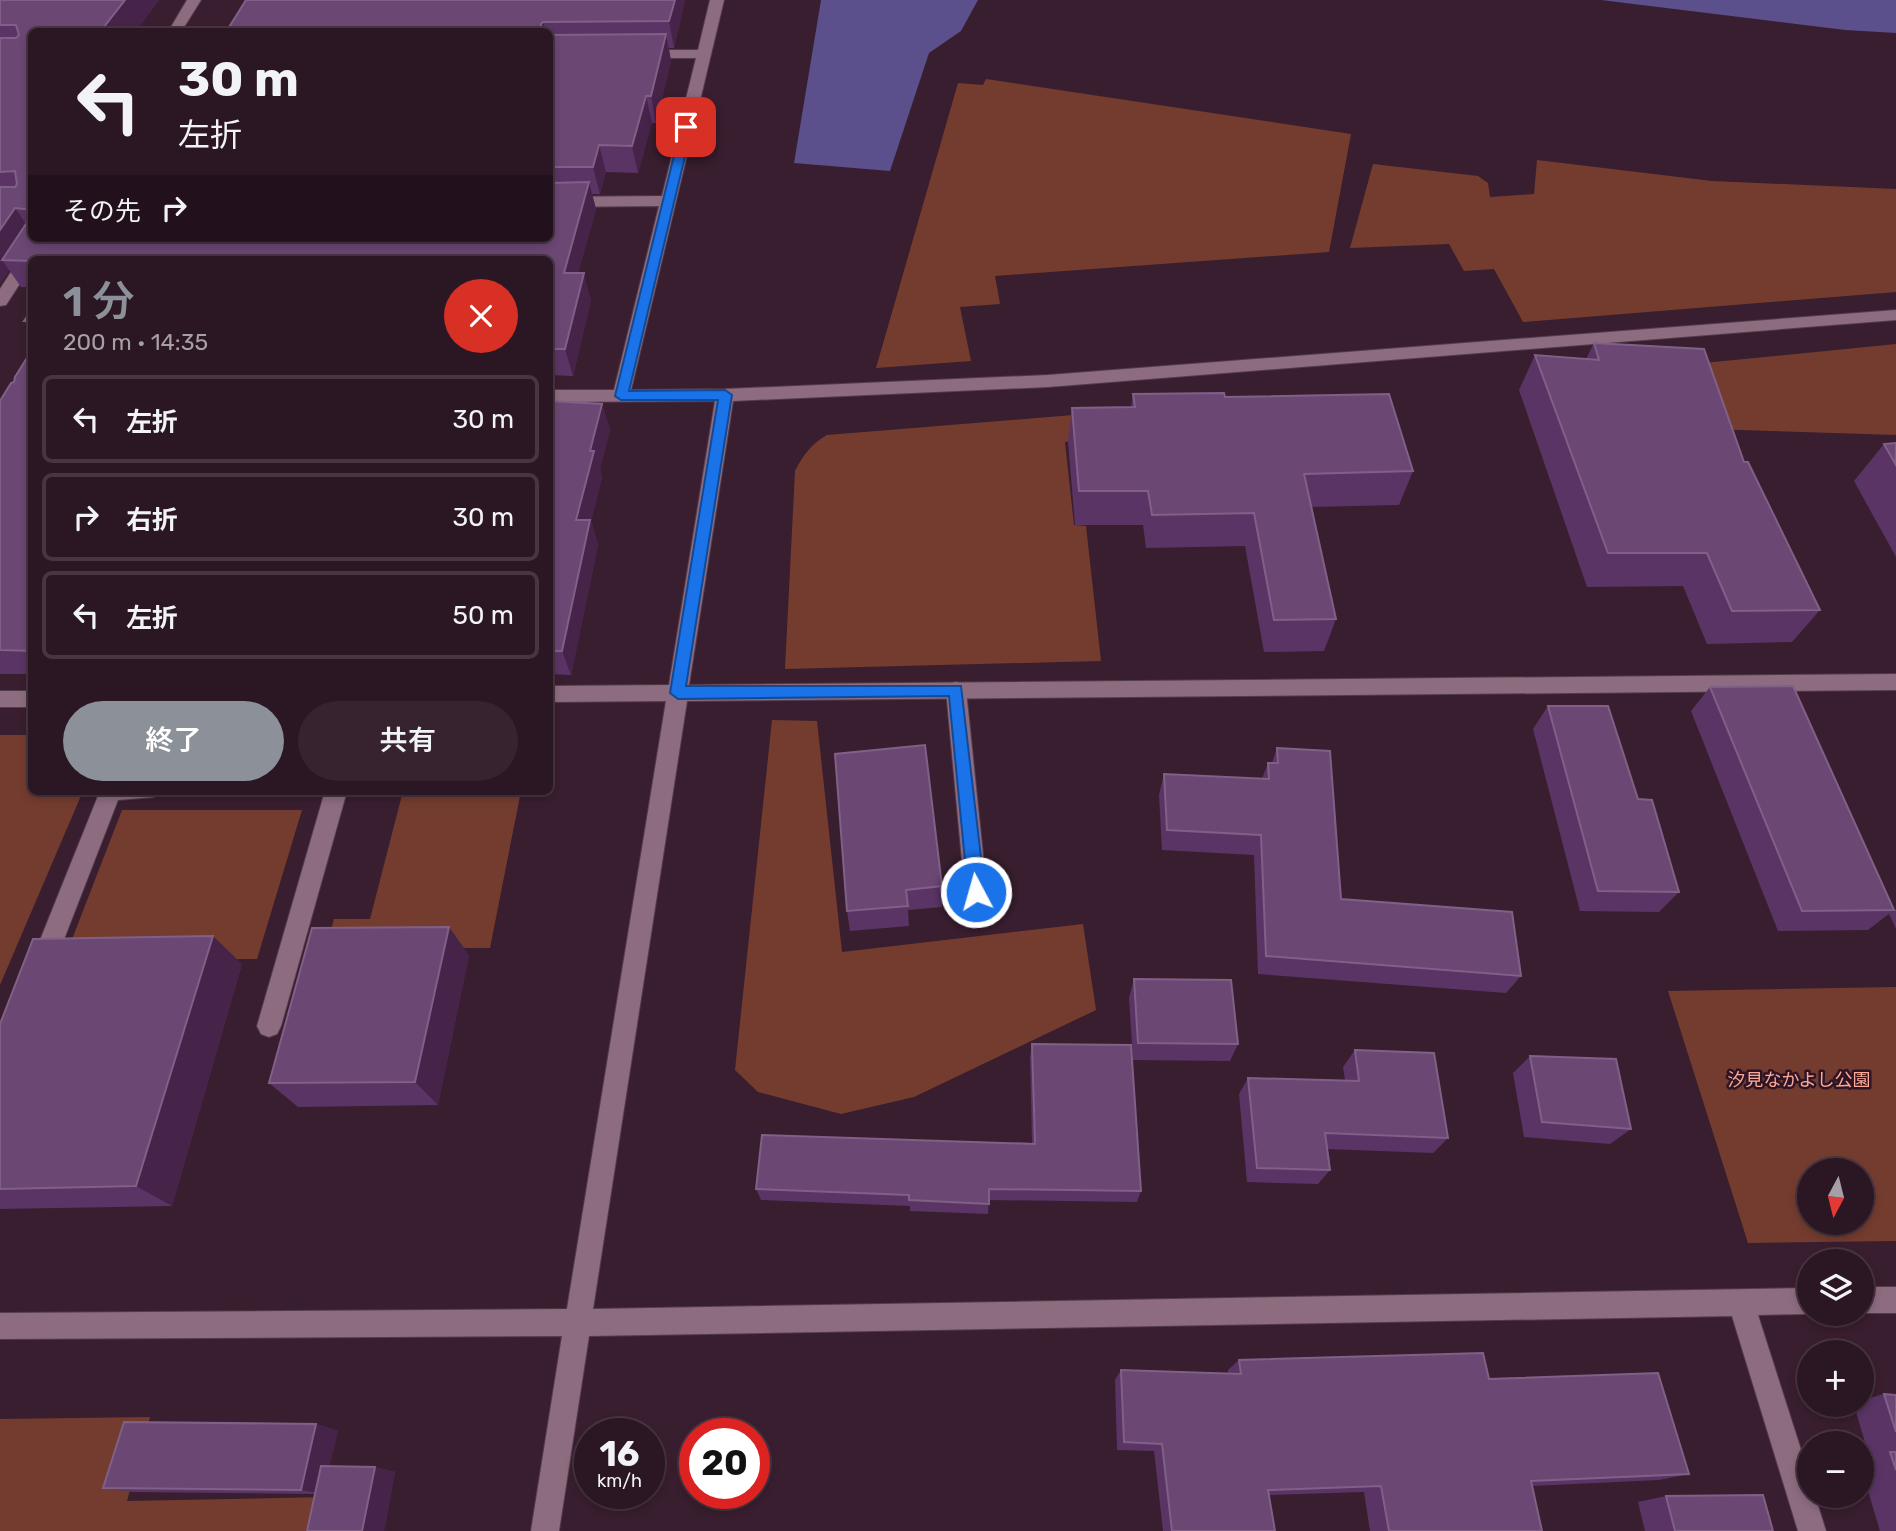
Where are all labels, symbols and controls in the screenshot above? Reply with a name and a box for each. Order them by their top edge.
text: 30 m [178,50,299,108]
icon: left [63,56,154,147]
pin [656,97,716,157]
icon: arrive [667,108,705,146]
text: 左折 [178,116,242,154]
icon: right [155,189,193,227]
text: その先 [63,196,141,227]
text: 1 分 [63,277,134,327]
button: close [444,279,518,353]
text: 200 m · 14:35 [63,328,208,356]
icon: left [67,400,105,438]
text: 30 m [452,404,514,435]
text: 左折 [126,407,178,438]
icon: right [67,498,105,536]
text: 30 m [452,502,514,533]
text: 右折 [126,505,178,536]
icon: left [67,596,105,634]
text: 50 m [453,600,514,631]
text: 左折 [126,603,178,634]
button: 終了 [63,701,284,781]
button: 共有 [298,701,518,781]
position arrow [939,855,1013,929]
park label: 汐見なかよし公園 [1727,1069,1871,1091]
north arrow [1797,1158,1874,1236]
map controls [1797,1158,1874,1508]
button: layers [1797,1249,1874,1326]
button: + [1797,1340,1874,1417]
speed limit sign: 20 [679,1418,770,1509]
button: − [1797,1431,1874,1508]
text: 16 [599,1433,640,1475]
text: km/h [597,1470,642,1492]

